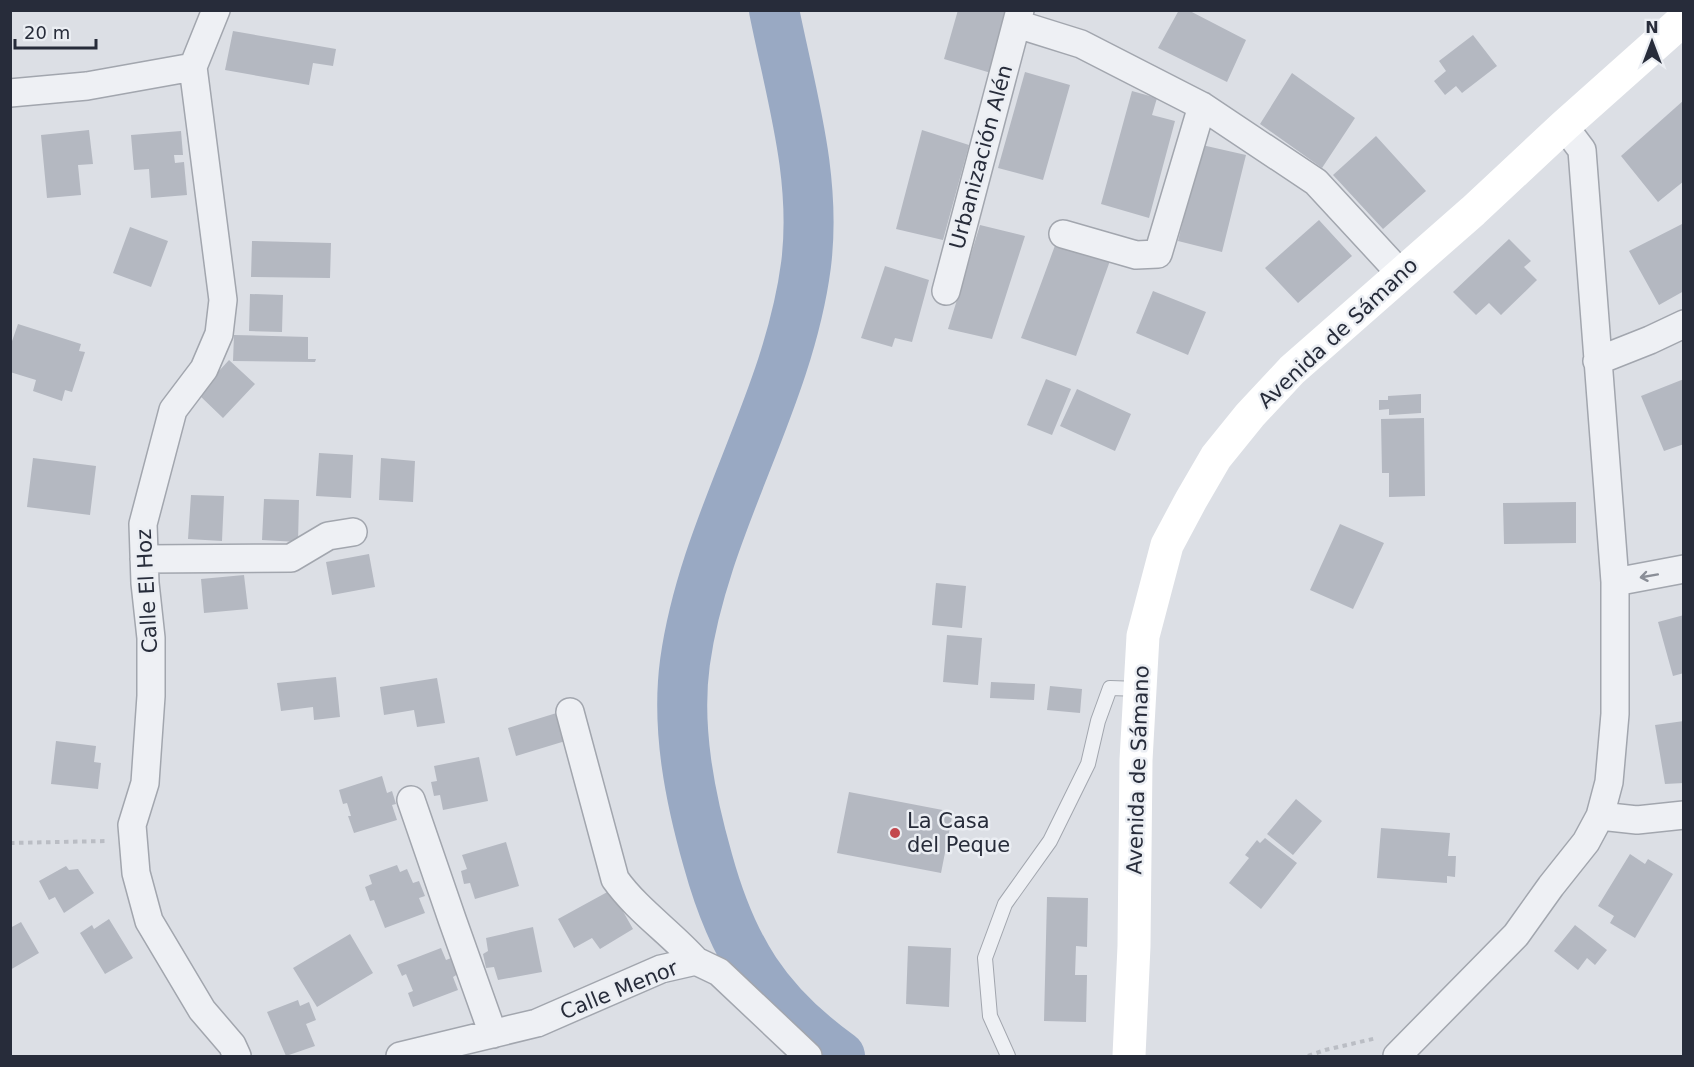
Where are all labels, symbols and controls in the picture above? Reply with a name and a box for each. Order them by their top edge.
scale bar [15,12,96,50]
north arrow [1622,12,1682,72]
text: N [1645,18,1659,37]
text: 20 m [24,22,70,43]
street label: Urbanización Alén [945,62,1017,252]
street label: Avenida de Sámano [1253,253,1423,413]
street label: Calle El Hoz [132,528,162,654]
one-way arrow [1640,571,1660,582]
street label: Avenida de Sámano [1122,665,1154,875]
place label: La Casa del Peque [907,809,1010,857]
marker: La Casa del Peque [888,826,902,840]
street label: Calle Menor [557,955,682,1024]

